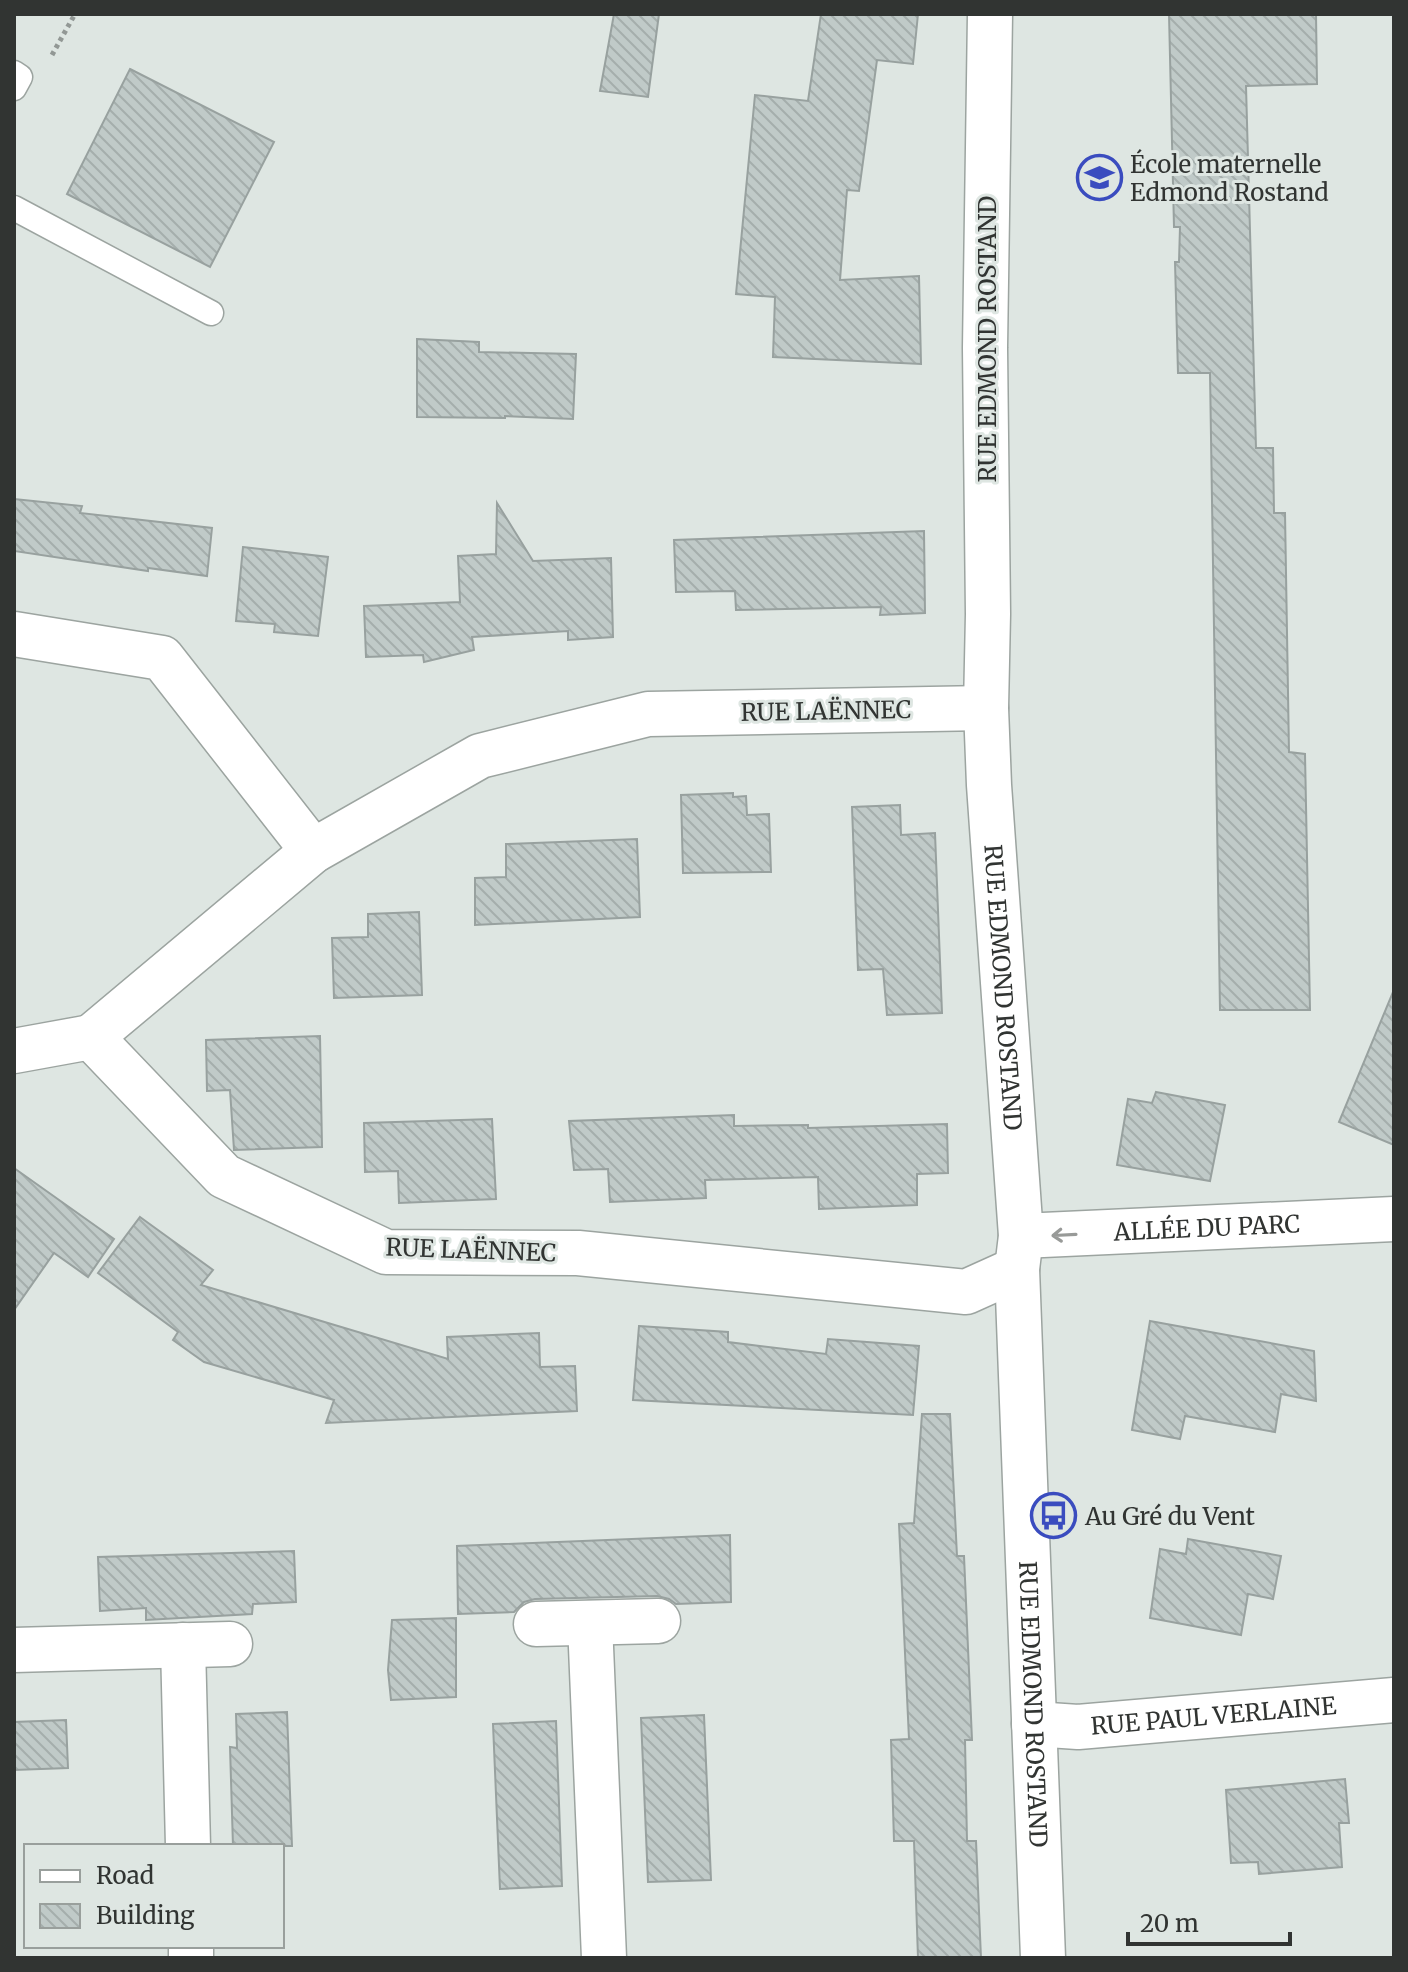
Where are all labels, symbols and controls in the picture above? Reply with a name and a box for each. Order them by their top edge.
place label: École maternelle Edmond Rostand [1130,148,1329,208]
school or university icon: École maternelle Edmond Rostand [1075,154,1123,202]
street label: RUE EDMOND ROSTAND [972,196,1003,482]
street label: RUE LAËNNEC [740,694,912,728]
street label: RUE EDMOND ROSTAND [978,843,1029,1132]
street label: ALLÉE DU PARC [1112,1208,1301,1247]
one-way arrow [1051,1227,1078,1242]
street label: RUE LAËNNEC [385,1232,557,1268]
bus stop icon: Au Gré du Vent [1030,1492,1078,1540]
place label: Au Gré du Vent [1084,1501,1256,1532]
street label: RUE EDMOND ROSTAND [1013,1560,1054,1848]
street label: RUE PAUL VERLAINE [1089,1689,1338,1741]
legend [24,1844,284,1948]
text: Road [96,1860,154,1891]
scale bar [1128,1896,1290,1946]
text: Building [96,1900,195,1931]
text: 20 m [1140,1908,1199,1939]

